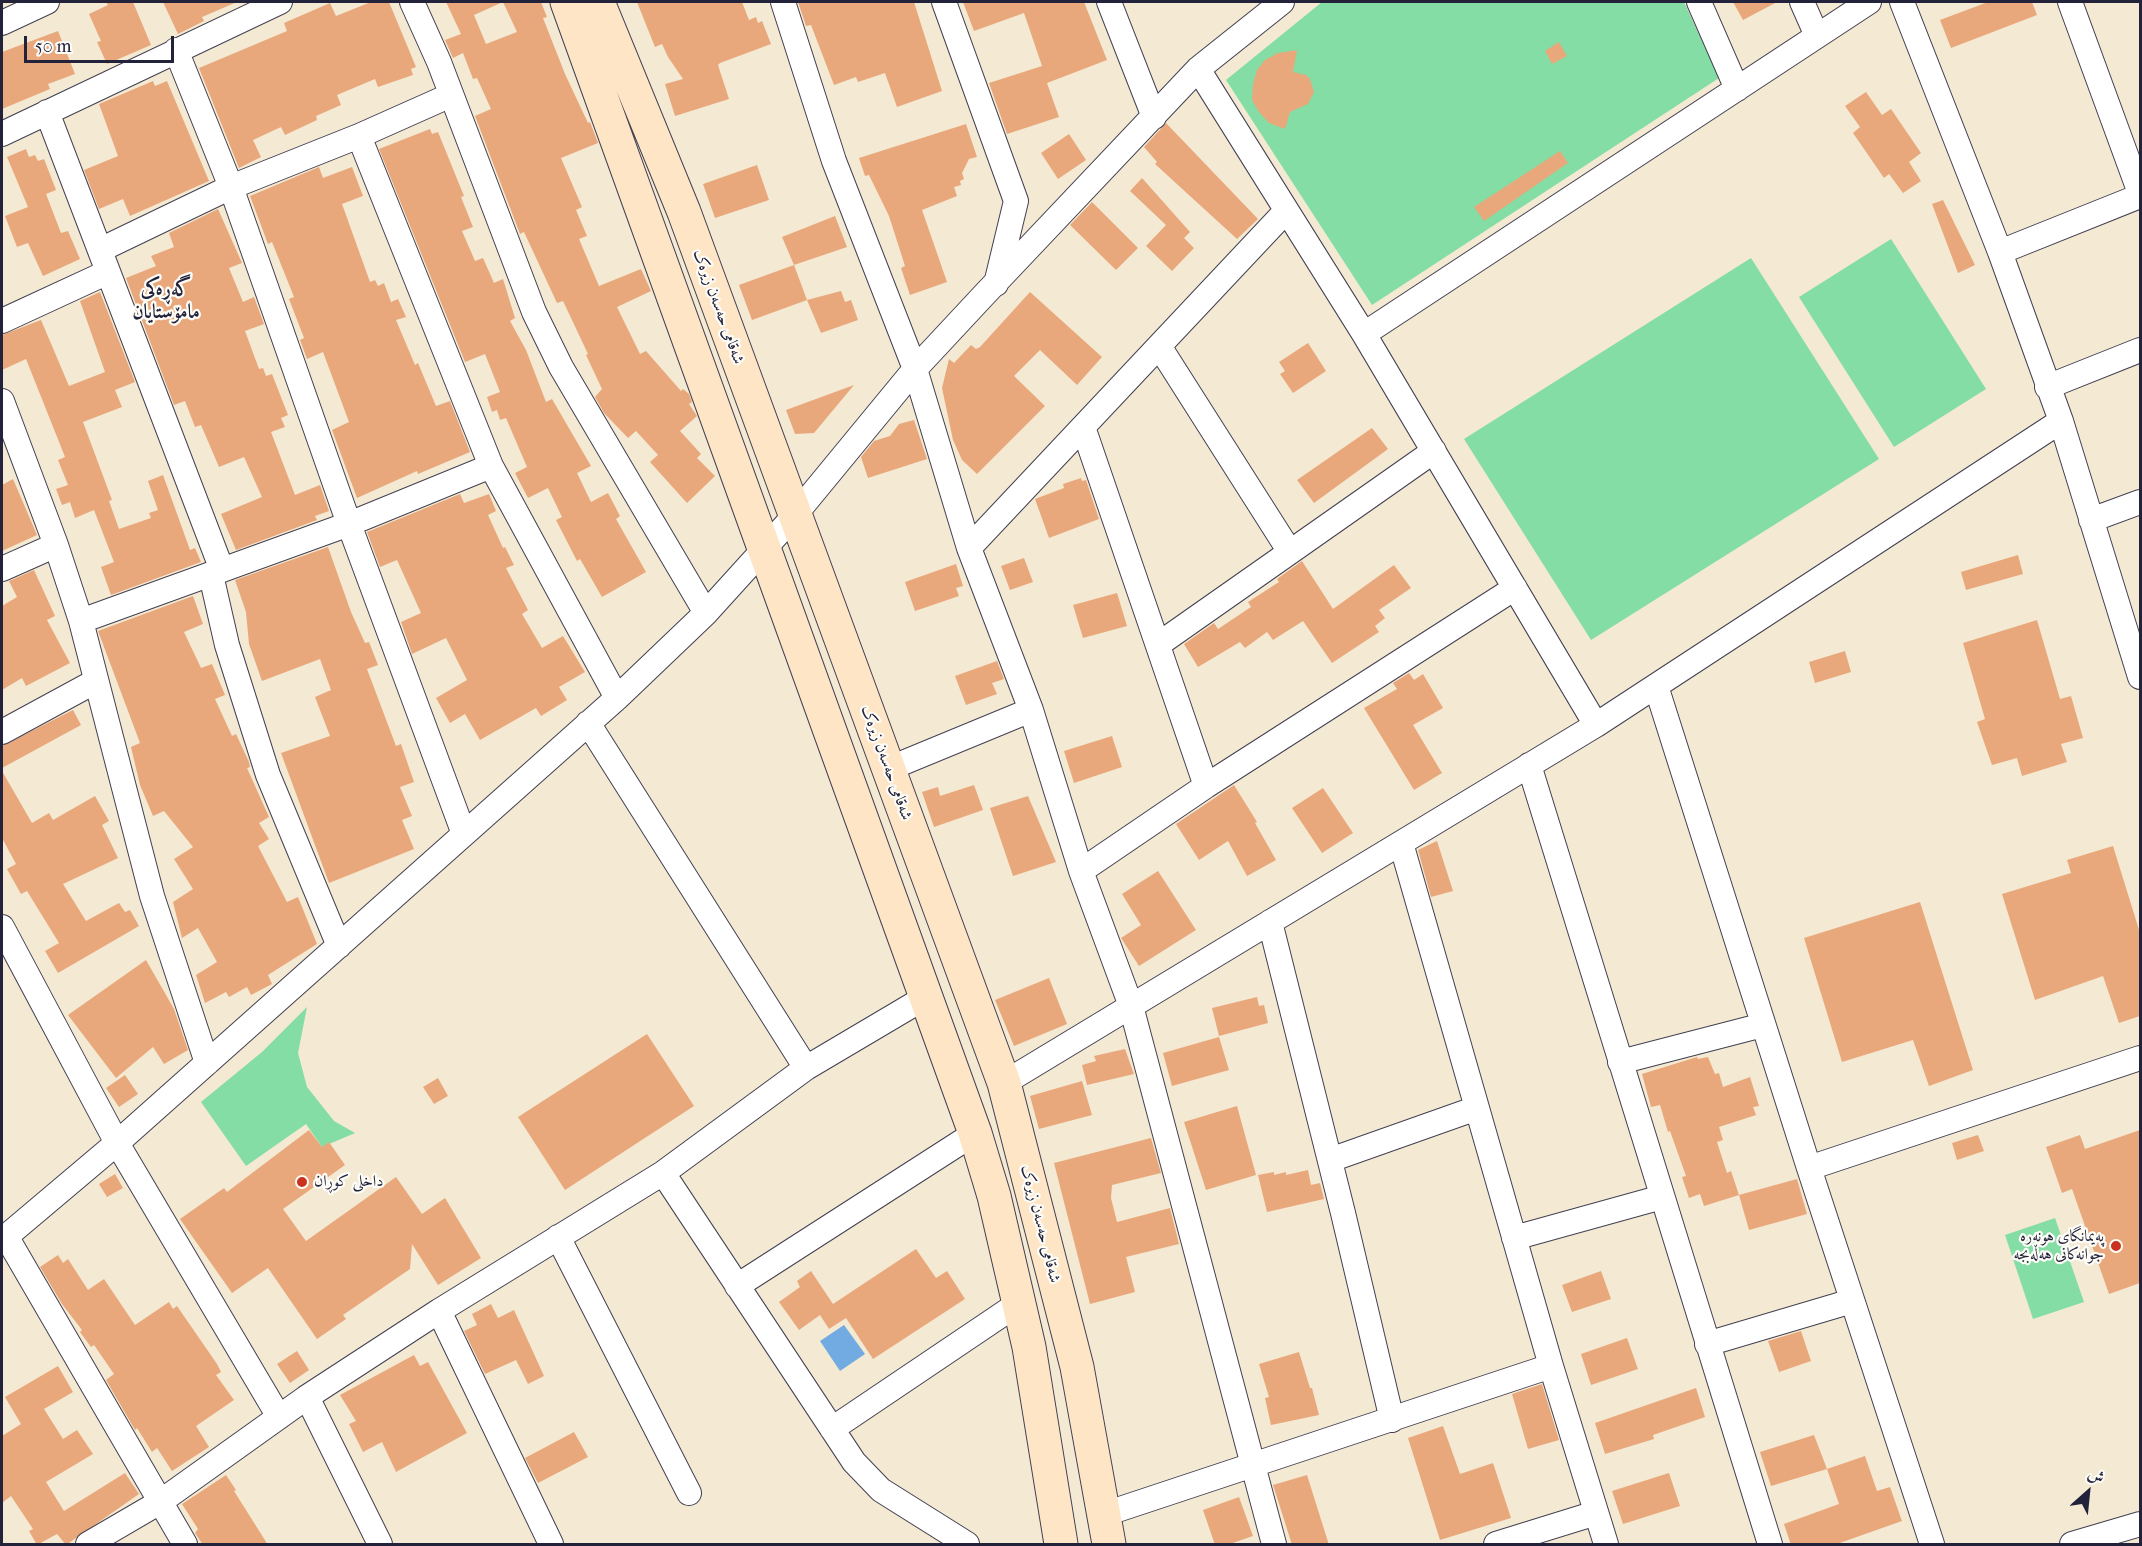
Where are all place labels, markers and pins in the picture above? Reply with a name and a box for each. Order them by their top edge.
place label: داخلی کوڕان [314,1172,383,1192]
marker: داخلی کوڕان [295,1175,309,1189]
place label: پەیمانگای هونەرە جوانەکانی هەڵەبجە [2013,1227,2104,1265]
marker: پەیمانگای هونەرە جوانەکانی هەڵەبجە [2109,1239,2123,1253]

